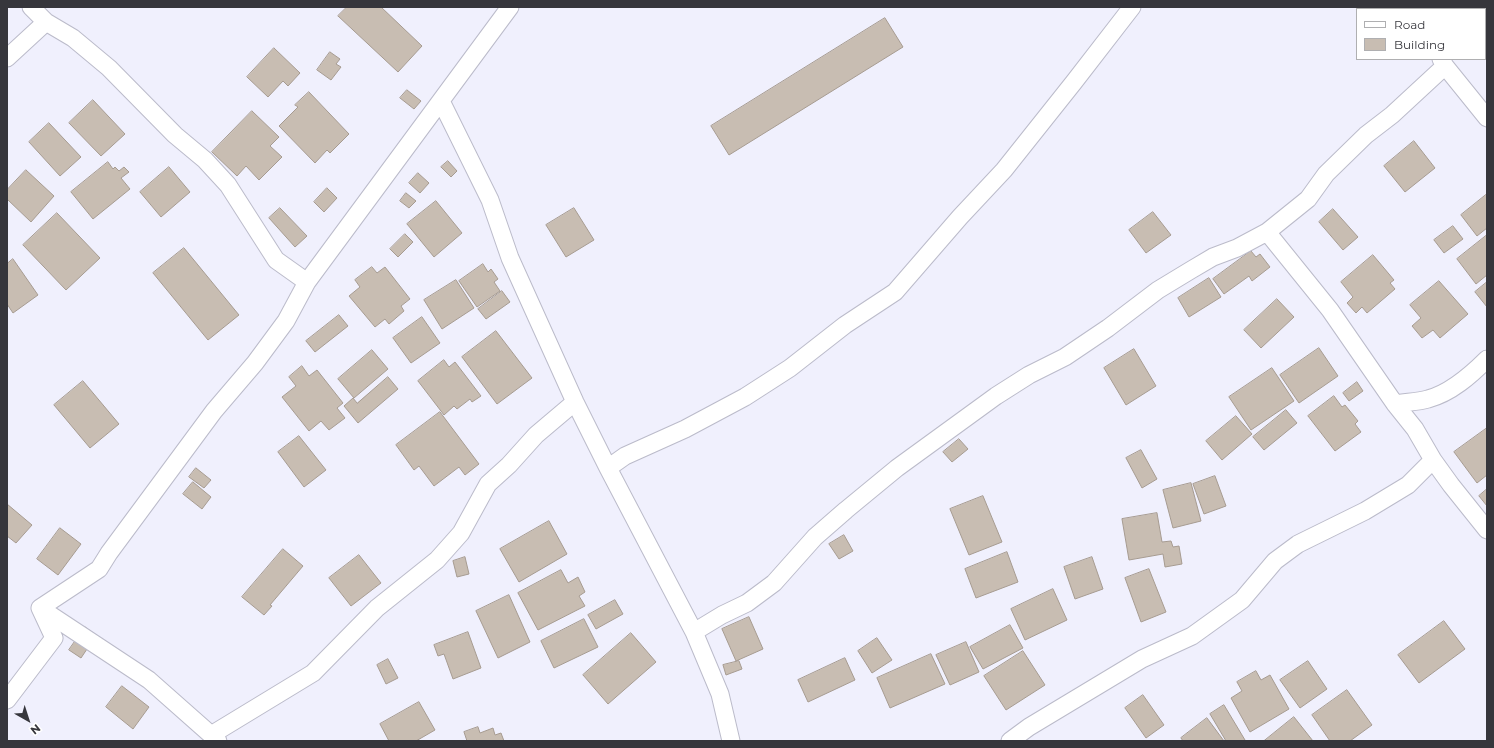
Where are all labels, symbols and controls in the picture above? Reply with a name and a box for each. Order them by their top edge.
legend [1356,8,1486,60]
text: Road [1394,17,1425,32]
text: Building [1394,37,1445,52]
north arrow [8,700,48,740]
text: N [28,721,43,738]

